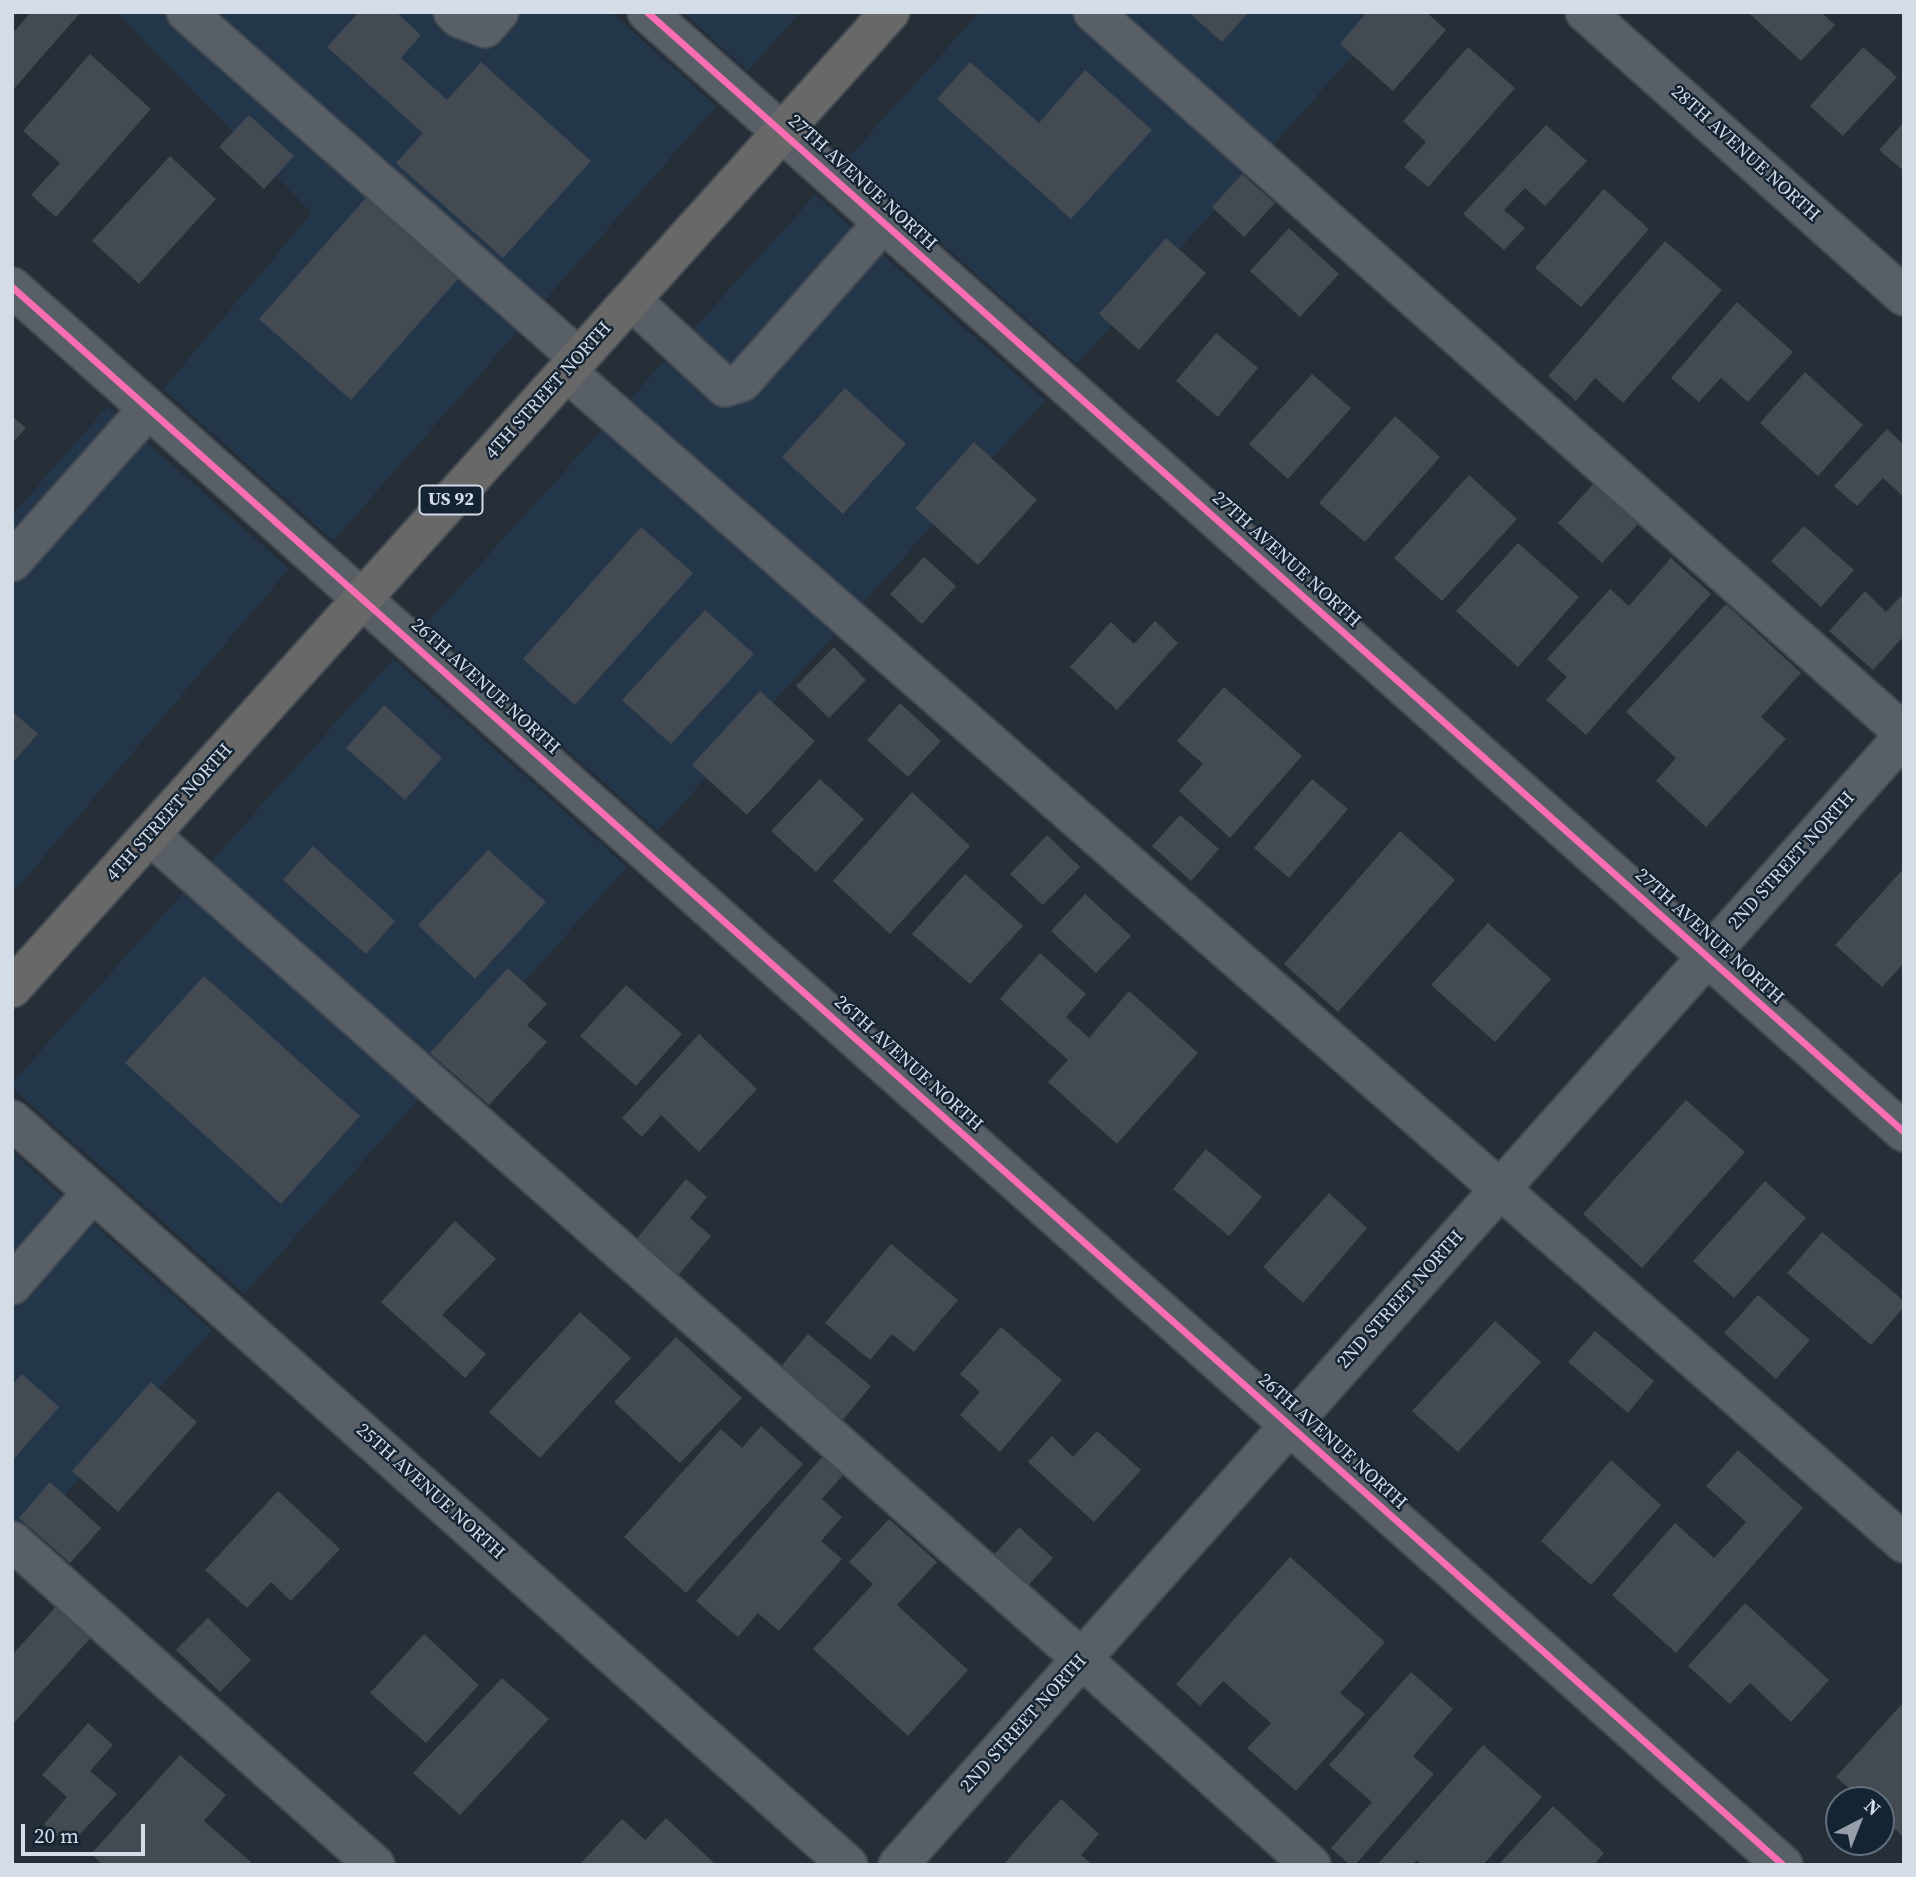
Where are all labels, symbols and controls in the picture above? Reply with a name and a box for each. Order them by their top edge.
street label: 28TH AVENUE NORTH [1666,81,1824,227]
street label: 27TH AVENUE NORTH [783,110,941,256]
street label: 4TH STREET NORTH [481,317,617,465]
road number: US 92 [420,486,482,514]
street label: 27TH AVENUE NORTH [1207,487,1365,633]
street label: 26TH AVENUE NORTH [406,614,564,760]
street label: 4TH STREET NORTH [102,739,238,887]
street label: 2ND STREET NORTH [1724,787,1860,935]
street label: 27TH AVENUE NORTH [1630,864,1788,1010]
street label: 26TH AVENUE NORTH [829,991,987,1137]
street label: 2ND STREET NORTH [1333,1226,1469,1374]
street label: 26TH AVENUE NORTH [1253,1369,1411,1515]
street label: 25TH AVENUE NORTH [351,1419,509,1565]
street label: 2ND STREET NORTH [956,1650,1092,1798]
north arrow [1825,1786,1895,1856]
text: N [1859,1793,1887,1821]
scale bar [24,1811,149,1855]
text: 20 m [34,1821,79,1850]

